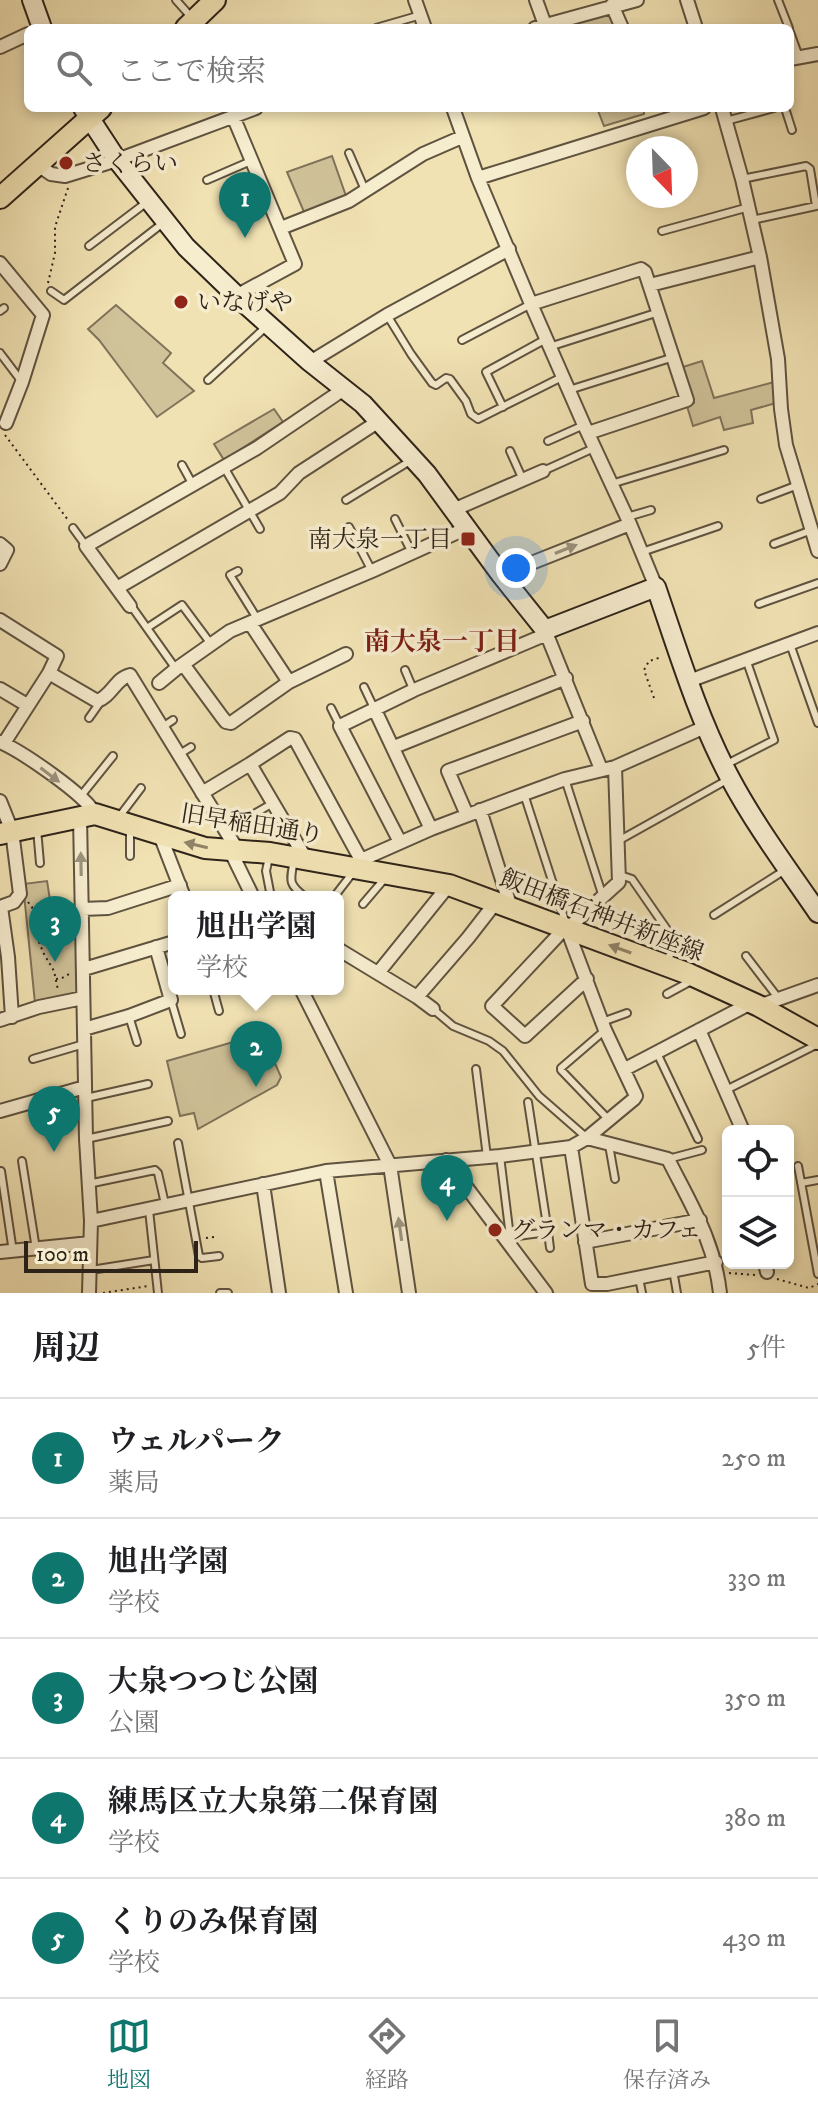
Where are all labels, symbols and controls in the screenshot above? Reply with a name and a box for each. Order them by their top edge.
search box [24,24,794,112]
icon: search [52,46,96,90]
text: ここで検索 [116,54,266,91]
north arrow [626,136,698,208]
place label: さくらい [82,149,178,179]
marker: さくらい [57,154,75,172]
pin: 1 [219,172,271,238]
place label: いなげや [197,288,293,318]
marker: いなげや [172,293,190,311]
place label: 南大泉一丁目 [308,525,452,555]
marker: 南大泉一丁目 [459,530,477,548]
one-way arrow [554,542,578,555]
your location [496,548,536,588]
district label: 南大泉一丁目 [364,626,520,659]
one-way arrow [40,766,60,782]
street label: 旧早稲田通り [178,799,325,851]
one-way arrow [184,838,209,851]
one-way arrow [75,851,88,876]
street label: 飯田橋石神井新座線 [495,863,708,969]
popup [168,891,344,995]
pin: 3 [29,896,81,962]
text: 旭出学園 [196,909,316,946]
one-way arrow [608,942,632,955]
text: 学校 [196,952,248,985]
pin: 2 [230,1021,282,1087]
pin: 5 [28,1086,80,1152]
map controls [722,1125,794,1269]
button: locate [722,1125,794,1197]
pin: 4 [421,1155,473,1221]
button: layers [722,1197,794,1269]
one-way arrow [393,1216,406,1241]
place label: グランマ・カフェ [511,1216,702,1246]
marker: グランマ・カフェ [486,1221,504,1239]
scale bar [24,1237,198,1273]
text: 100 m [36,1241,89,1268]
text: 周辺 [32,1328,100,1370]
text: 5件 [747,1332,786,1365]
text: ウェルパーク [108,1424,285,1461]
text: 1 [53,1442,63,1475]
text: 250 m [721,1442,786,1475]
text: 薬局 [108,1467,160,1500]
text: 旭出学園 [108,1544,228,1581]
text: 2 [52,1562,64,1595]
text: 330 m [728,1562,786,1595]
text: 学校 [108,1587,160,1620]
text: 大泉つつじ公園 [108,1664,318,1701]
text: 3 [53,1682,63,1715]
text: 350 m [724,1682,786,1715]
text: 公園 [108,1707,160,1740]
text: 練馬区立大泉第二保育園 [108,1784,438,1821]
text: 4 [51,1802,65,1835]
text: 380 m [724,1802,786,1835]
text: 学校 [108,1827,160,1860]
text: くりのみ保育園 [108,1904,318,1941]
text: 5 [52,1922,64,1955]
text: 430 m [722,1922,786,1955]
text: 学校 [108,1947,160,1980]
tab: 地図 [107,2014,151,2094]
tab: 経路 [365,2014,409,2094]
tab: 保存済み [623,2014,711,2094]

